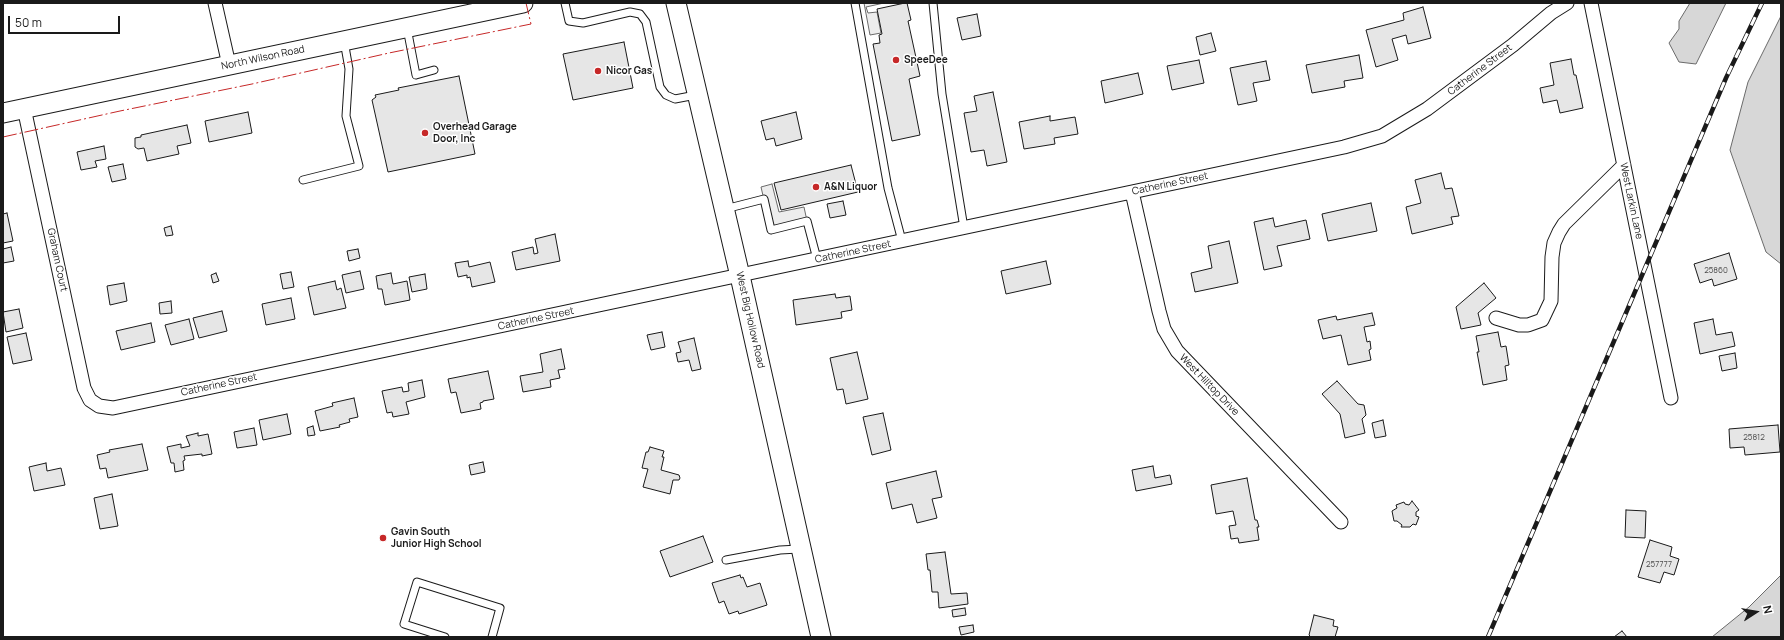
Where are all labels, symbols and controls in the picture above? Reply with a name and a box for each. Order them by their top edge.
scale bar [10,8,122,34]
text: 50 m [15,14,42,31]
street label: Catherine Street [1445,42,1515,98]
street label: North Wilson Road [220,43,306,73]
place label: SpeeDee [904,54,948,66]
marker: SpeeDee [891,55,901,65]
place label: Nicor Gas [606,65,652,77]
marker: Nicor Gas [593,66,603,76]
place label: Overhead Garage Door, Inc [433,121,517,144]
marker: Overhead Garage Door, Inc [420,128,430,138]
street label: West Larkin Lane [1617,162,1645,240]
street label: Catherine Street [1131,170,1209,198]
place label: A&N Liquor [824,181,877,193]
marker: A&N Liquor [811,182,821,192]
street label: Graham Court [44,227,70,293]
street label: Catherine Street [814,238,892,266]
house number: 25860 [1704,266,1728,276]
street label: West Big Hollow Road [733,271,767,369]
street label: Catherine Street [497,305,575,333]
street label: West Hilltop Drive [1177,352,1241,418]
street label: Catherine Street [180,371,258,399]
house number: 25812 [1743,433,1765,443]
place label: Gavin South Junior High School [391,526,482,550]
marker: Gavin South Junior High School [378,533,388,543]
house number: 257777 [1646,560,1672,570]
north arrow [1736,592,1776,632]
text: N [1760,604,1776,615]

